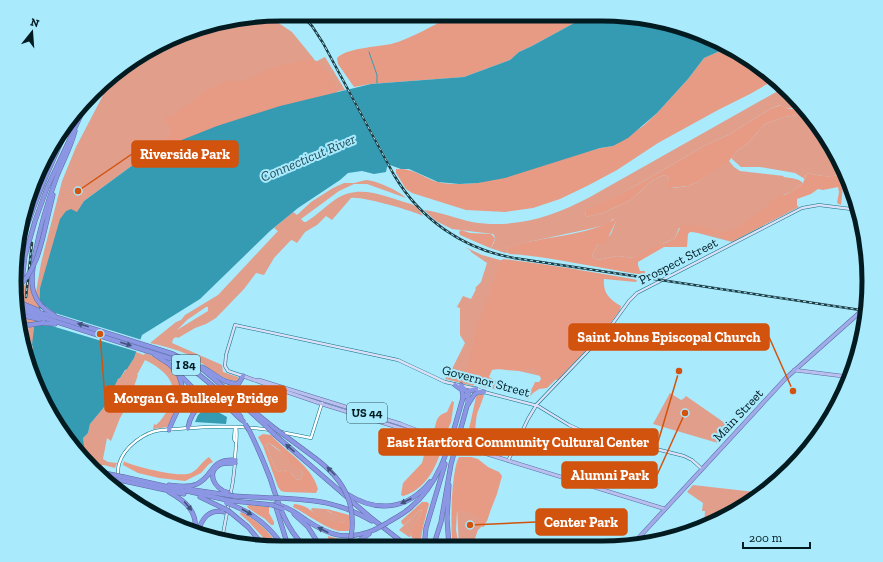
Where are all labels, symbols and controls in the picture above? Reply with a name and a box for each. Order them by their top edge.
north arrow [12,12,52,52]
text: N [29,15,41,31]
water label: Connecticut River [258,130,358,186]
callout: Riverside Park [132,141,238,167]
text: Riverside Park [140,146,230,163]
street label: Prospect Street [636,235,720,287]
one-way arrow [77,322,89,328]
callout: Saint Johns Episcopal Church [569,324,769,350]
text: Saint Johns Episcopal Church [577,329,761,346]
one-way arrow [120,341,132,347]
road number: I 84 [172,355,200,375]
street label: Governor Street [441,362,532,400]
callout: Morgan G. Bulkeley Bridge [105,386,286,412]
street label: Main Street [710,386,766,444]
text: Morgan G. Bulkeley Bridge [114,390,278,407]
road number: US 44 [347,403,387,423]
callout: East Hartford Community Cultural Center [379,429,658,455]
text: East Hartford Community Cultural Center [387,434,649,451]
one-way arrow [285,443,296,452]
callout: Alumni Park [562,462,657,488]
one-way arrow [326,466,336,476]
text: Alumni Park [571,467,649,484]
one-way arrow [401,498,412,504]
one-way arrow [183,500,192,511]
one-way arrow [242,509,253,516]
callout: Center Park [536,509,627,535]
text: Center Park [544,514,618,531]
scale bar [743,524,810,550]
one-way arrow [317,527,329,533]
text: 200 m [749,531,783,545]

